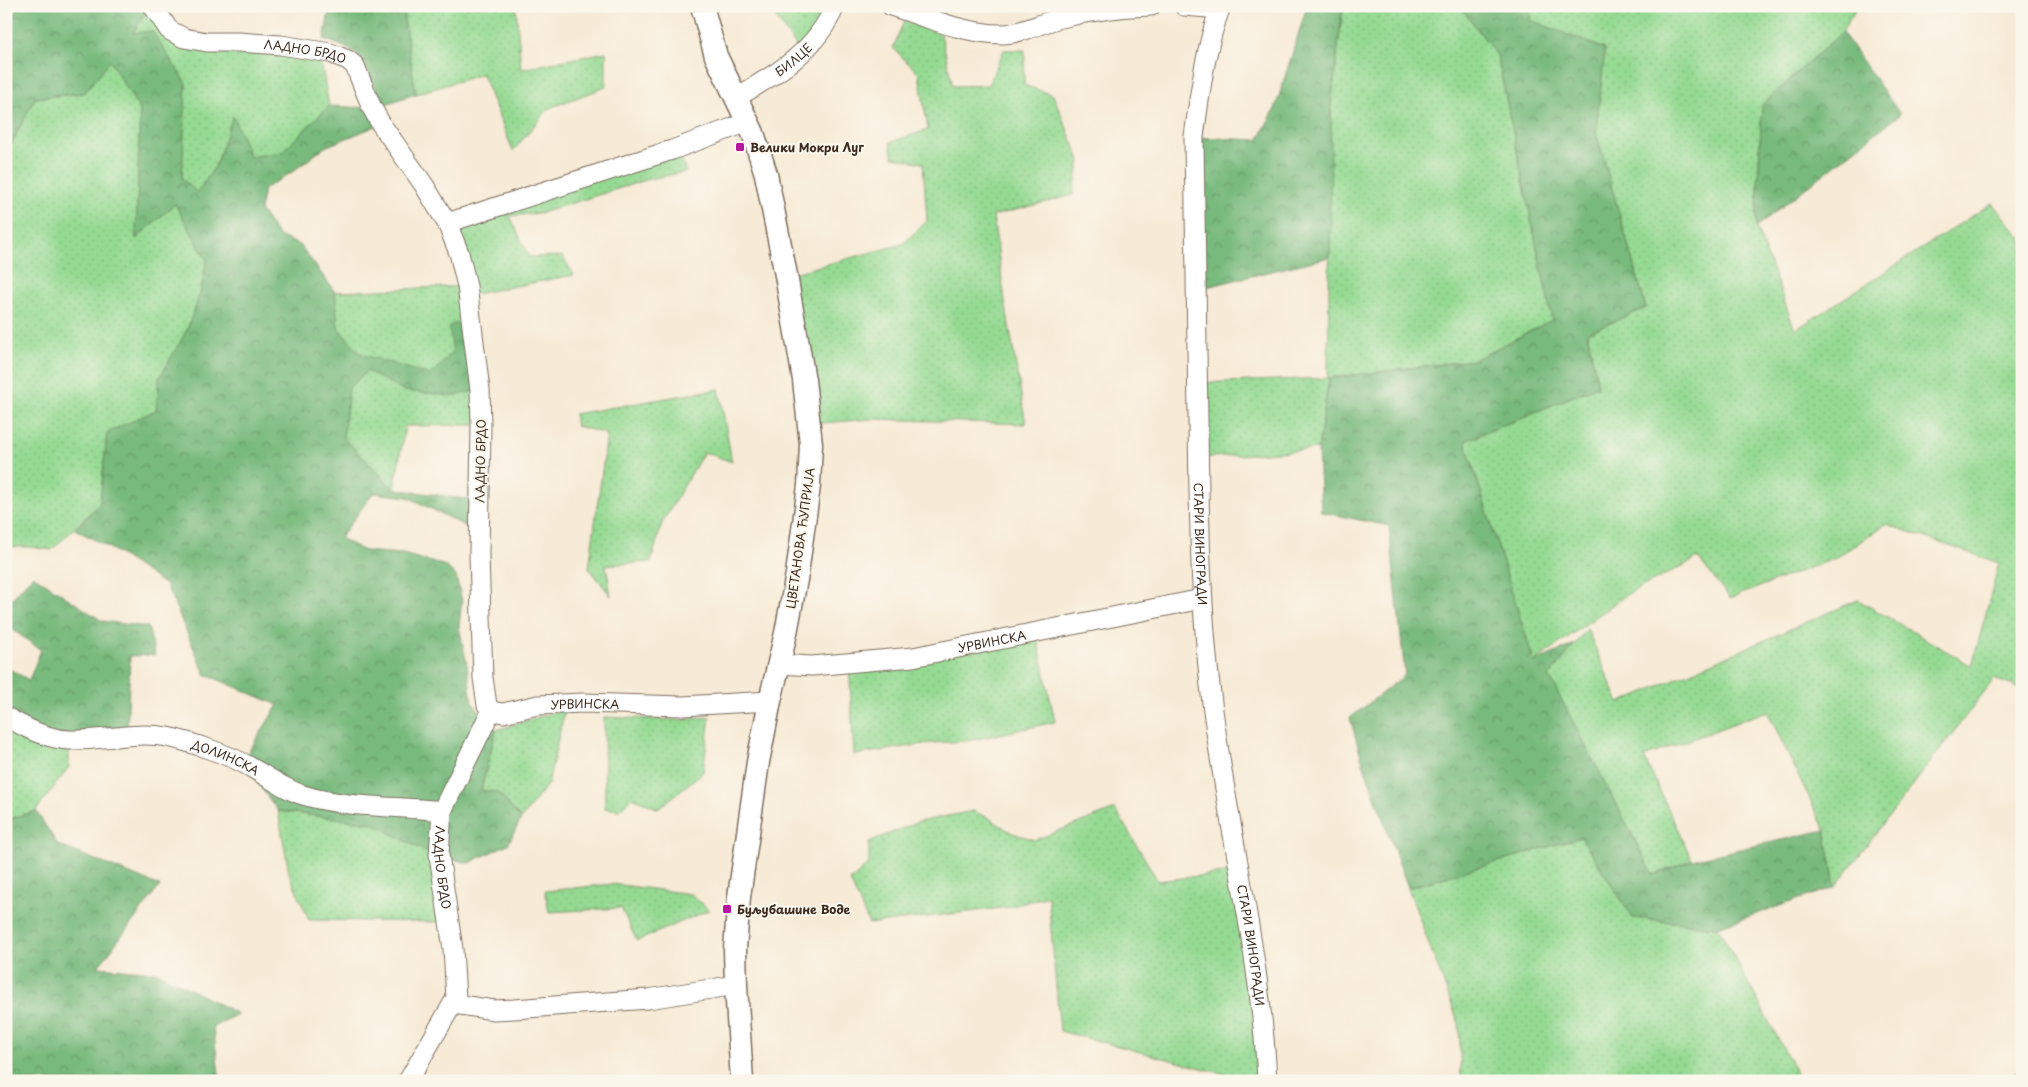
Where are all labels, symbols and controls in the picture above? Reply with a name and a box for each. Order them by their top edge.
street label: ЛАДНО БРДО [263,35,349,68]
street label: БИЛЦЕ [771,39,816,80]
place label: Велики Мокри Луг [750,138,864,156]
marker: Велики Мокри Луг [734,141,746,153]
street label: ЛАДНО БРДО [470,419,490,503]
street label: ЦВЕТАНОВА ЋУПРИЈА [781,466,819,610]
street label: СТАРИ ВИНОГРАДИ [1190,483,1212,606]
street label: УРВИНСКА [956,626,1028,657]
street label: УРВИНСКА [550,694,620,713]
street label: ДОЛИНСКА [188,735,263,779]
street label: ЛАДНО БРДО [430,825,456,910]
street label: СТАРИ ВИНОГРАДИ [1233,883,1270,1007]
place label: Буљубашине Воде [737,900,851,918]
marker: Буљубашине Воде [721,903,733,915]

